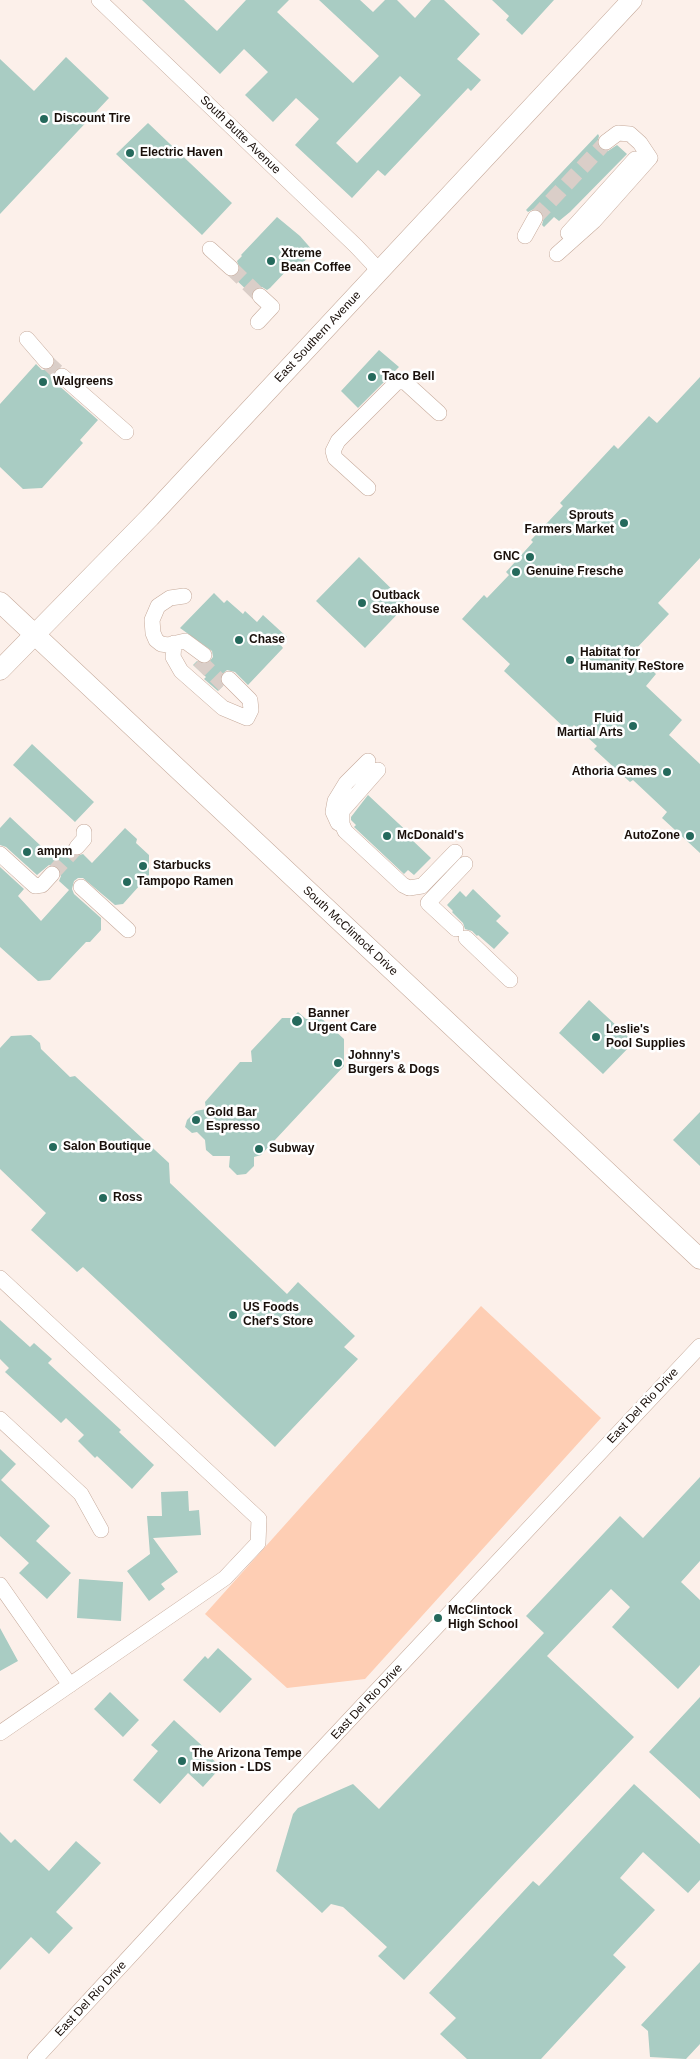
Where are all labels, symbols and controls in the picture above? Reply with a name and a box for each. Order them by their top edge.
street label: South Butte Avenue [197,93,283,177]
place label: Discount Tire [54,112,130,126]
marker: Discount Tire [38,113,50,125]
place label: Electric Haven [140,146,223,160]
marker: Electric Haven [124,147,136,159]
place label: Xtreme Bean Coffee [281,247,351,275]
marker: Xtreme Bean Coffee [265,255,277,267]
street label: East Southern Avenue [272,288,364,386]
place label: Taco Bell [382,370,434,384]
marker: Taco Bell [366,371,378,383]
place label: Walgreens [53,375,113,389]
marker: Walgreens [37,376,49,388]
place label: Sprouts Farmers Market [525,509,614,537]
marker: Sprouts Farmers Market [618,517,630,529]
place label: GNC [493,550,520,564]
marker: GNC [524,551,536,563]
place label: Genuine Fresche [526,565,623,579]
marker: Genuine Fresche [510,566,522,578]
place label: Outback Steakhouse [372,589,439,617]
marker: Outback Steakhouse [356,597,368,609]
place label: Chase [249,633,285,647]
marker: Chase [233,634,245,646]
place label: Habitat for Humanity ReStore [580,646,684,674]
marker: Habitat for Humanity ReStore [564,654,576,666]
place label: Fluid Martial Arts [557,712,623,740]
marker: Fluid Martial Arts [627,720,639,732]
place label: Athoria Games [572,765,657,779]
marker: Athoria Games [661,766,673,778]
place label: McDonald's [397,829,464,843]
place label: AutoZone [624,829,680,843]
marker: McDonald's [381,830,393,842]
marker: AutoZone [684,830,696,842]
place label: ampm [37,845,72,859]
marker: ampm [21,846,33,858]
place label: Starbucks [153,859,211,873]
marker: Starbucks [137,860,149,872]
place label: Tampopo Ramen [137,875,233,889]
marker: Tampopo Ramen [121,876,133,888]
street label: South McClintock Drive [299,883,401,979]
place label: Banner Urgent Care [308,1007,377,1035]
marker: Banner Urgent Care [290,1014,304,1028]
place label: Leslie's Pool Supplies [606,1023,685,1051]
marker: Leslie's Pool Supplies [590,1031,602,1043]
place label: Johnny's Burgers & Dogs [348,1049,439,1077]
marker: Johnny's Burgers & Dogs [332,1057,344,1069]
place label: Gold Bar Espresso [206,1106,260,1134]
marker: Gold Bar Espresso [190,1114,202,1126]
place label: Salon Boutique [63,1140,151,1154]
marker: Salon Boutique [47,1141,59,1153]
place label: Subway [269,1142,314,1156]
marker: Subway [253,1143,265,1155]
place label: Ross [113,1191,142,1205]
marker: Ross [97,1192,109,1204]
place label: US Foods Chef's Store [243,1301,313,1329]
marker: US Foods Chef's Store [227,1309,239,1321]
street label: East Del Rio Drive [604,1365,682,1447]
place label: McClintock High School [448,1604,518,1632]
marker: McClintock High School [432,1612,444,1624]
street label: East Del Rio Drive [328,1661,406,1743]
place label: The Arizona Tempe Mission - LDS [192,1747,302,1775]
marker: The Arizona Tempe Mission - LDS [176,1755,188,1767]
street label: East Del Rio Drive [52,1958,130,2040]

